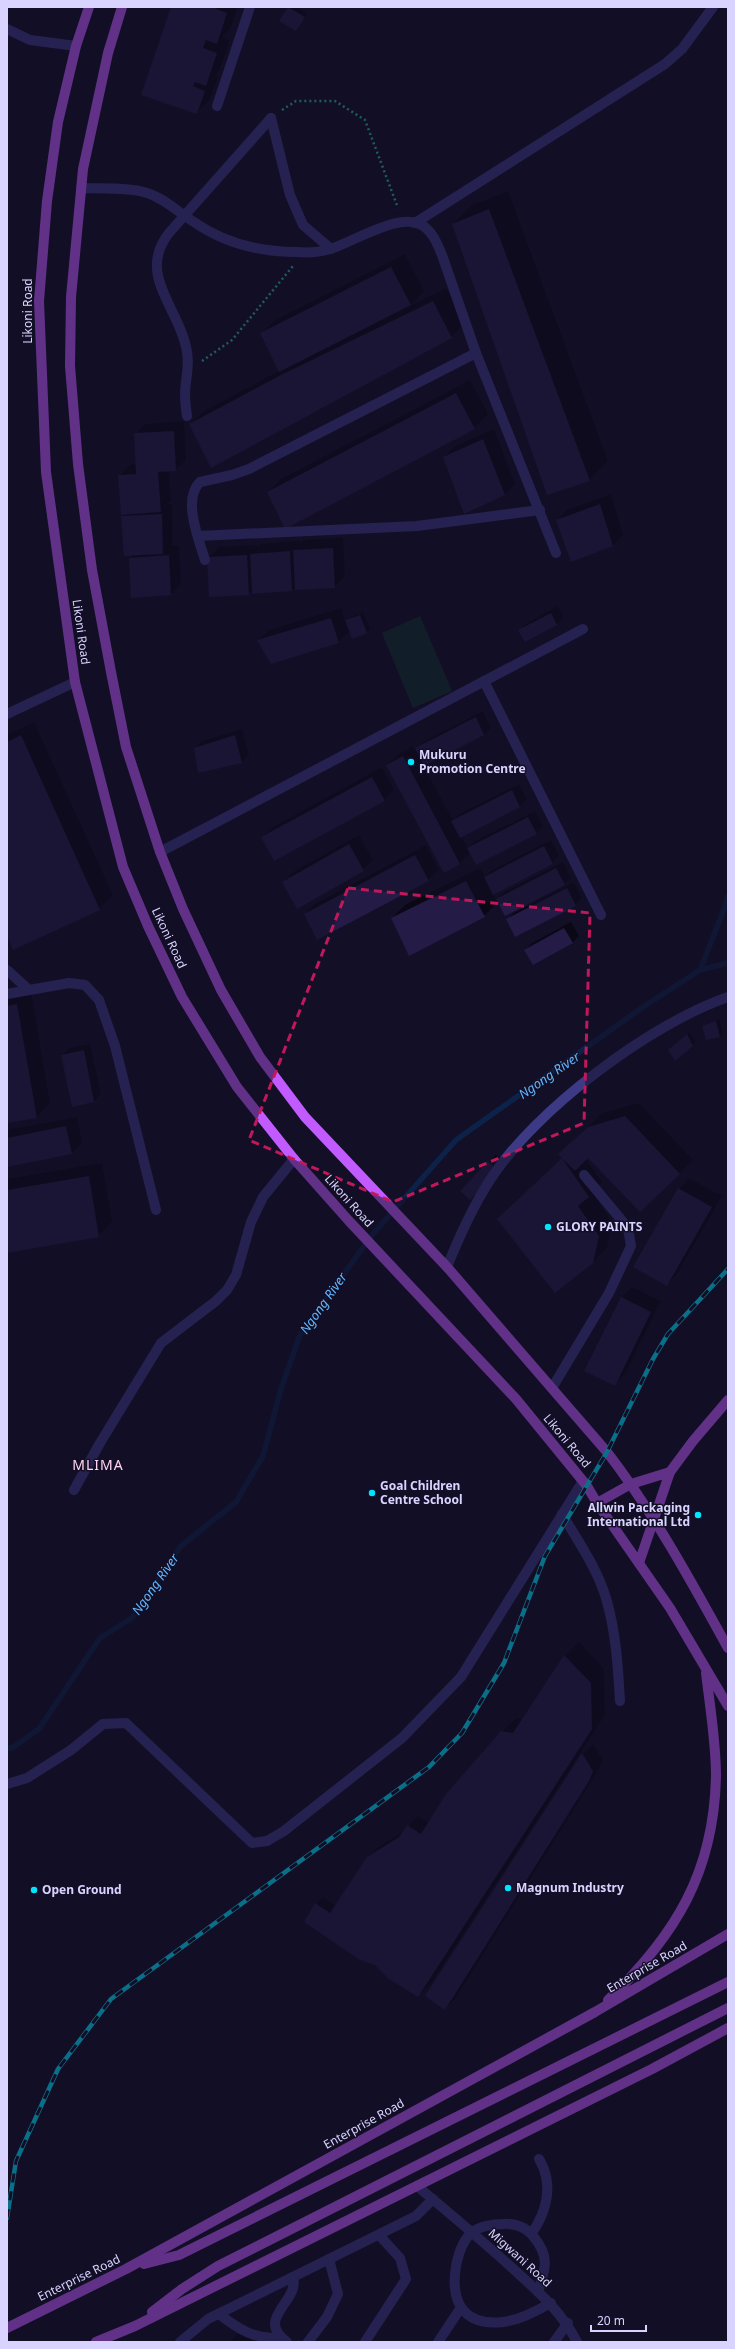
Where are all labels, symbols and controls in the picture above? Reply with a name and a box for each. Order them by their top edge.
street label: Likoni Road [19,278,36,344]
street label: Likoni Road [69,598,94,666]
place label: Mukuru Promotion Centre [419,746,526,777]
marker: Mukuru Promotion Centre [406,757,416,767]
street label: Likoni Road [148,905,191,971]
water label: Ngong River [515,1047,584,1103]
street label: Likoni Road [321,1171,378,1231]
place label: GLORY PAINTS [556,1218,643,1235]
marker: GLORY PAINTS [543,1222,553,1232]
water label: Ngong River [295,1268,351,1337]
street label: Likoni Road [540,1410,595,1471]
district label: MLIMA [72,1455,124,1474]
place label: Goal Children Centre School [380,1477,462,1508]
marker: Goal Children Centre School [367,1488,377,1498]
place label: Allwin Packaging International Ltd [587,1499,690,1530]
marker: Allwin Packaging International Ltd [693,1510,703,1520]
water label: Ngong River [127,1549,183,1618]
place label: Magnum Industry [516,1879,624,1896]
place label: Open Ground [42,1881,122,1898]
marker: Magnum Industry [503,1883,513,1893]
marker: Open Ground [29,1885,39,1895]
street label: Enterprise Road [604,1937,690,1996]
street label: Enterprise Road [320,2094,407,2153]
street label: Migwani Road [485,2225,556,2291]
street label: Enterprise Road [35,2250,123,2305]
scale bar [591,2307,646,2333]
text: 20 m [597,2312,625,2329]

